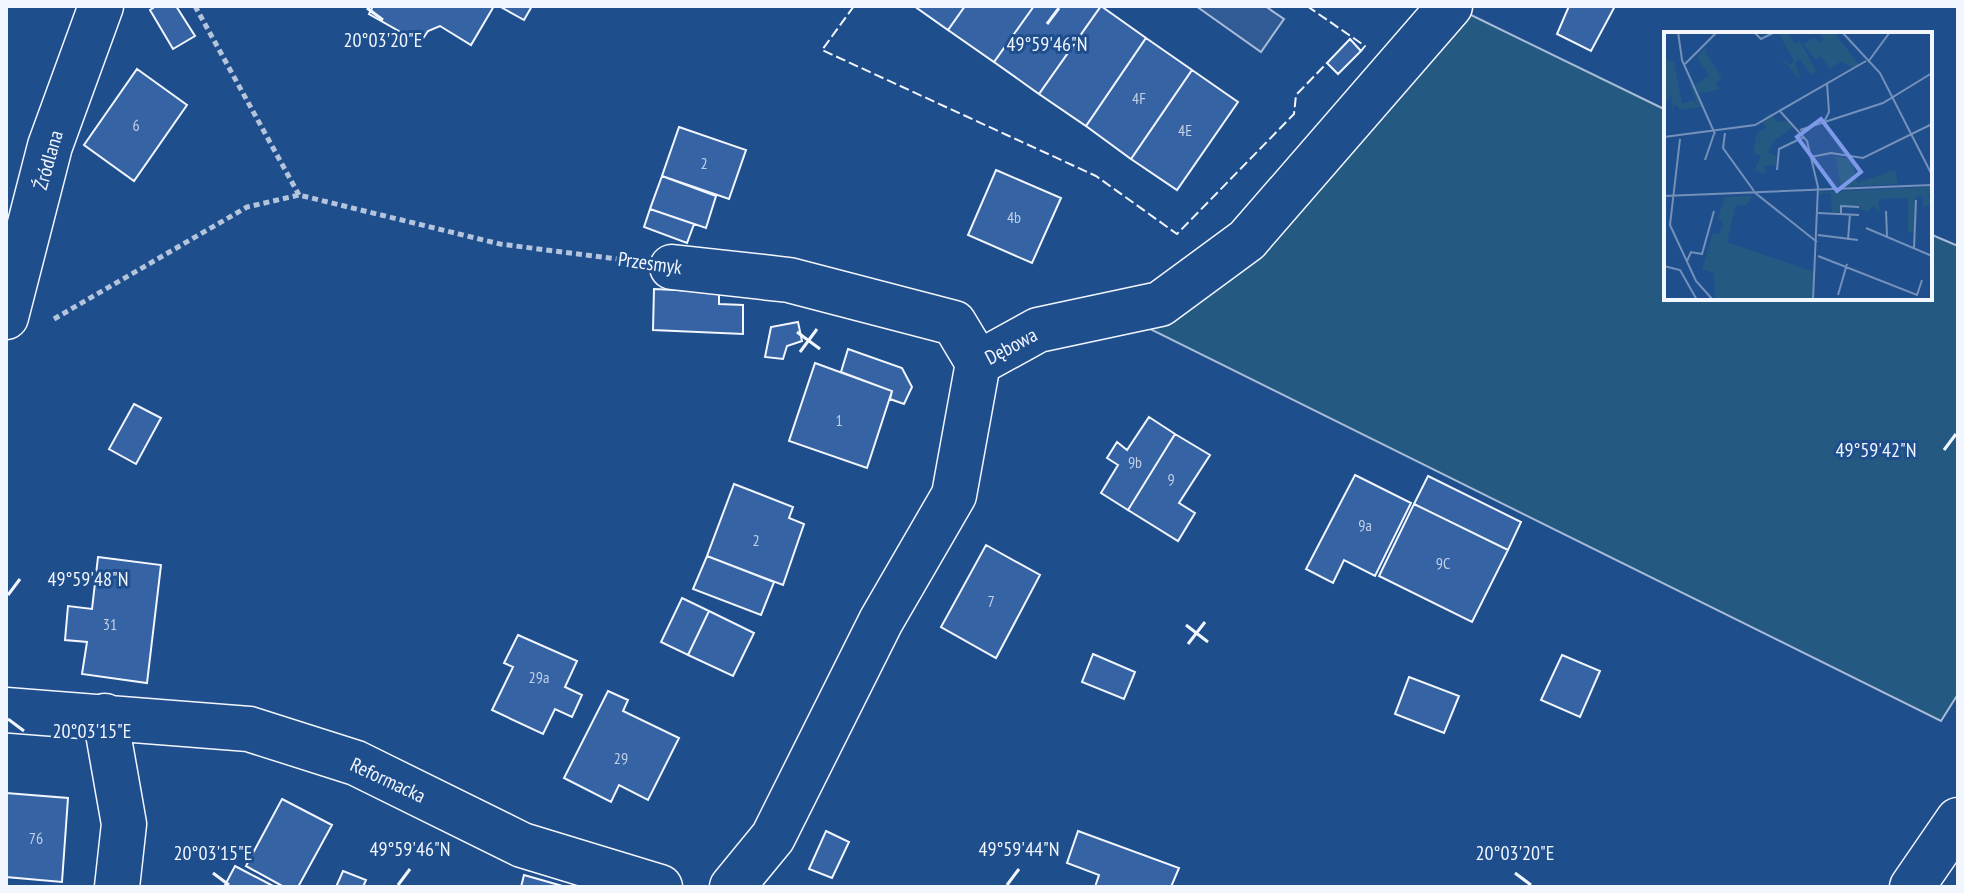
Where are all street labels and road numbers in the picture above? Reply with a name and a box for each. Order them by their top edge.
street label: Źródlana [27,127,69,193]
street label: Przesmyk [616,246,684,280]
street label: Dębowa [980,321,1042,371]
street label: Reformacka [346,751,430,809]

